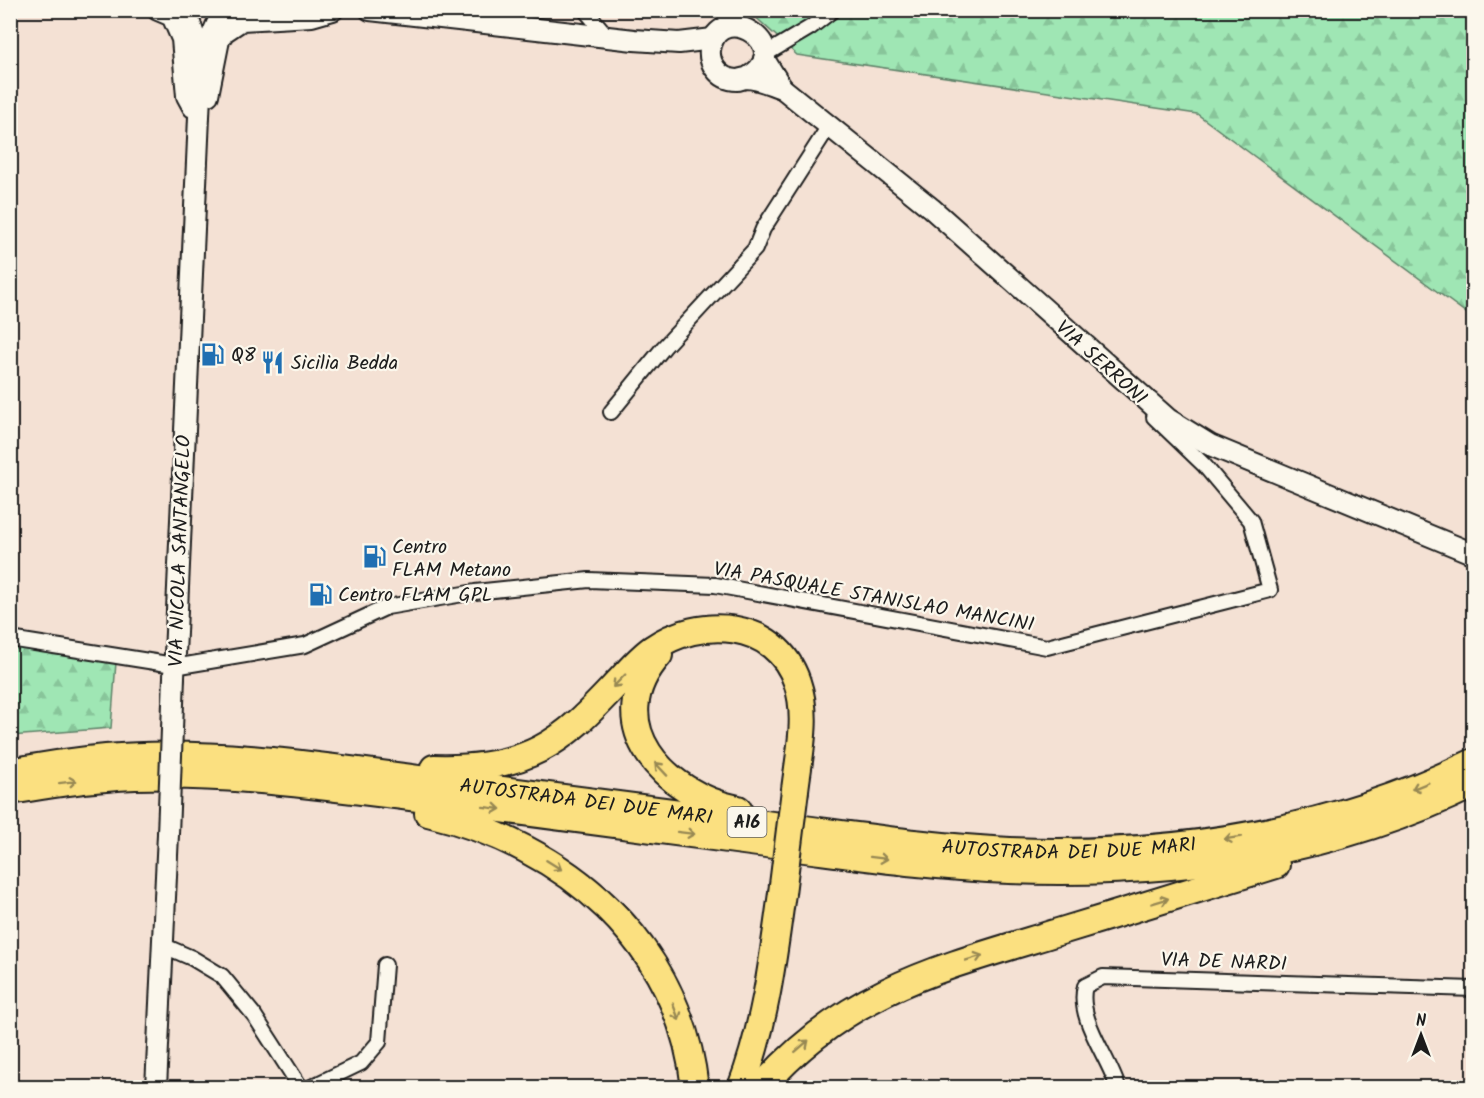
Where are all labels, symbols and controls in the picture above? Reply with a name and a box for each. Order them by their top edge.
street label: VIA SERRONI [1047,313,1154,414]
place label: Q8 [231,340,257,372]
fuel station icon: Q8 [200,341,226,367]
place label: Sicilia Bedda [291,348,398,380]
restaurant icon: Sicilia Bedda [260,349,286,375]
street label: VIA NICOLA SANTANGELO [161,435,201,668]
place label: Centro FLAM Metano [392,532,511,587]
fuel station icon: Centro FLAM Metano [361,544,387,570]
street label: VIA PASQUALE STANISLAO MANCINI [711,554,1036,642]
place label: Centro FLAM GPL [338,580,492,612]
fuel station icon: Centro FLAM GPL [307,581,333,607]
one-way arrow [612,674,626,689]
one-way arrow [654,762,668,777]
street label: AUTOSTRADA DEI DUE MARI [458,771,714,835]
one-way arrow [58,776,78,787]
one-way arrow [1411,781,1430,792]
one-way arrow [482,803,502,814]
road number: A16 [728,807,766,837]
one-way arrow [675,828,695,839]
street label: AUTOSTRADA DEI DUE MARI [940,829,1198,870]
one-way arrow [1223,833,1243,844]
one-way arrow [868,853,888,864]
one-way arrow [545,859,562,871]
one-way arrow [1150,894,1169,905]
street label: VIA DE NARDI [1160,945,1288,981]
one-way arrow [964,952,983,963]
one-way arrow [671,1002,682,1021]
north arrow [1391,1005,1451,1065]
text: N [1416,1009,1426,1034]
one-way arrow [794,1039,809,1053]

